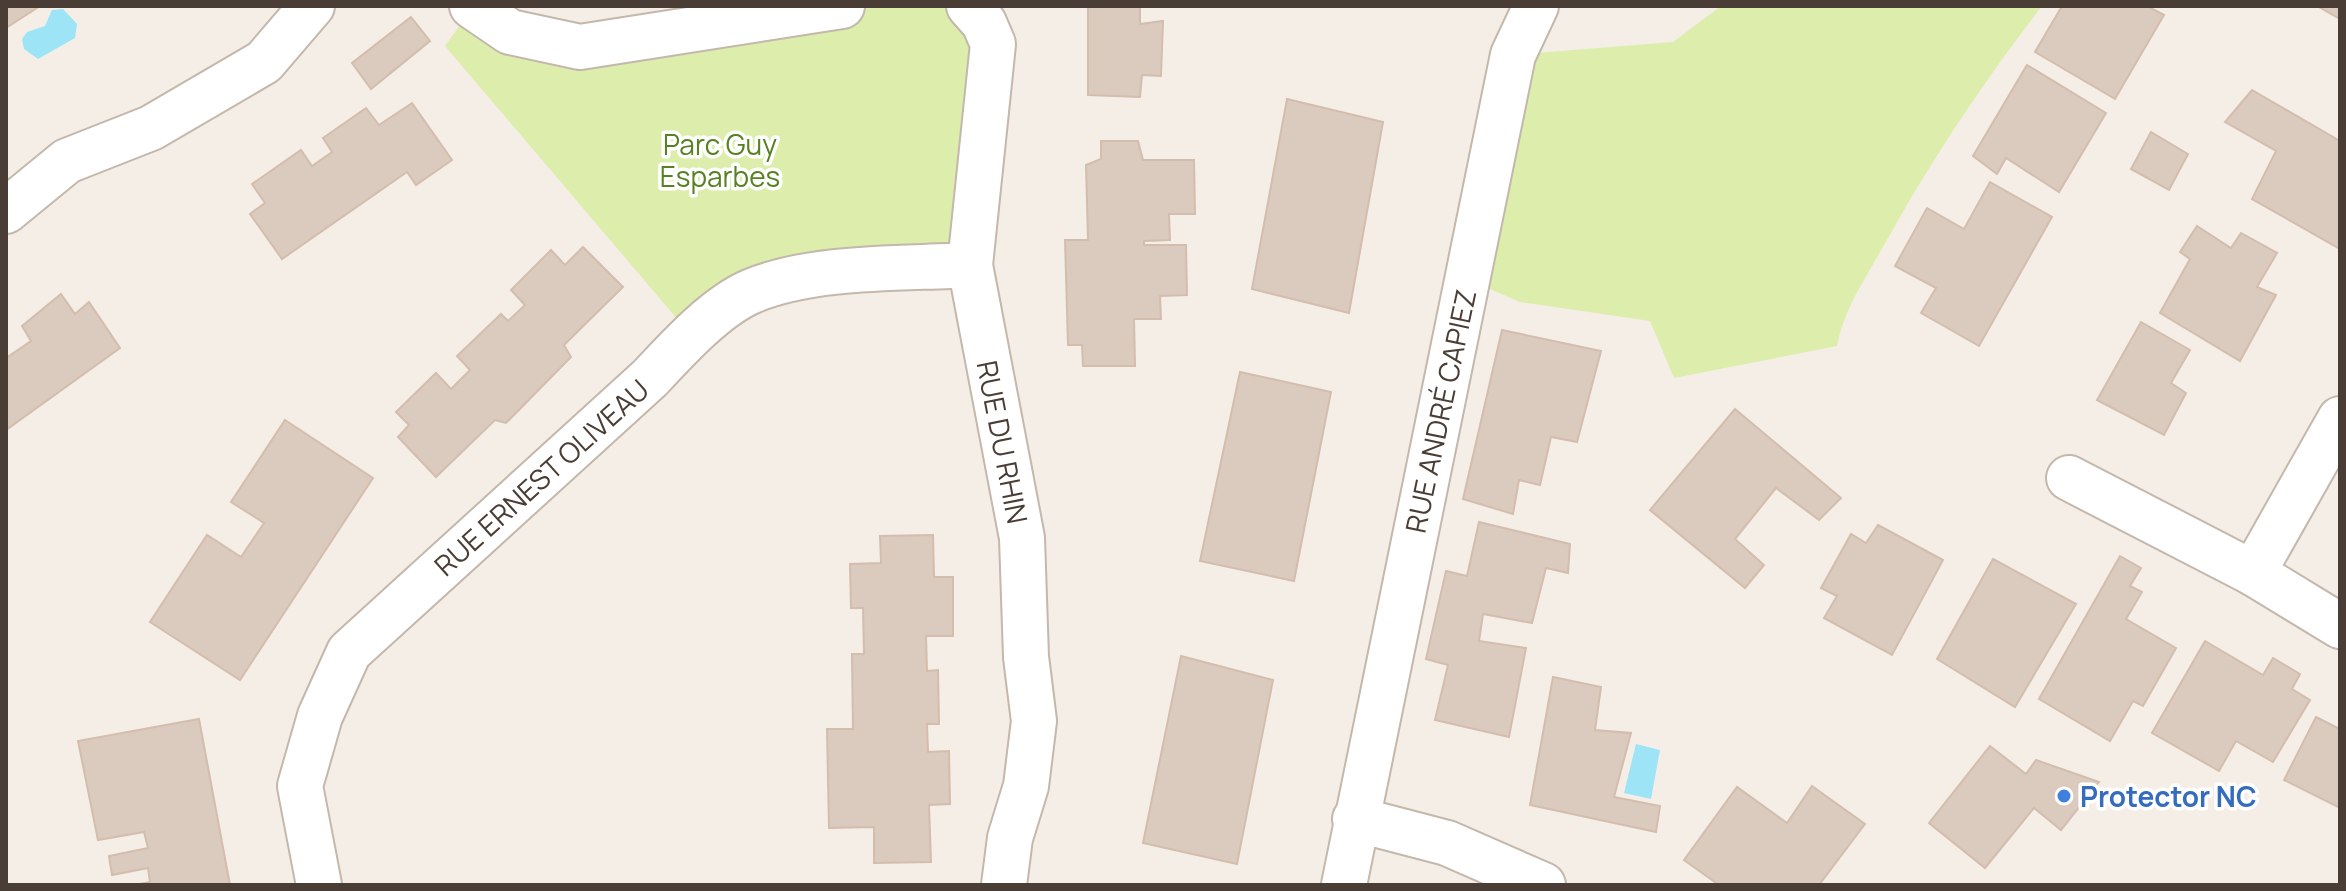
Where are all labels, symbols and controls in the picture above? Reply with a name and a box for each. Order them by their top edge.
park label: Parc Guy Esparbes [660,125,780,195]
street label: RUE ANDRÉ CAPIEZ [1396,286,1484,536]
street label: RUE DU RHIN [969,357,1037,527]
street label: RUE ERNEST OLIVEAU [426,370,656,584]
place label: Protector NC [2080,777,2257,815]
marker: Protector NC [2055,787,2073,805]

